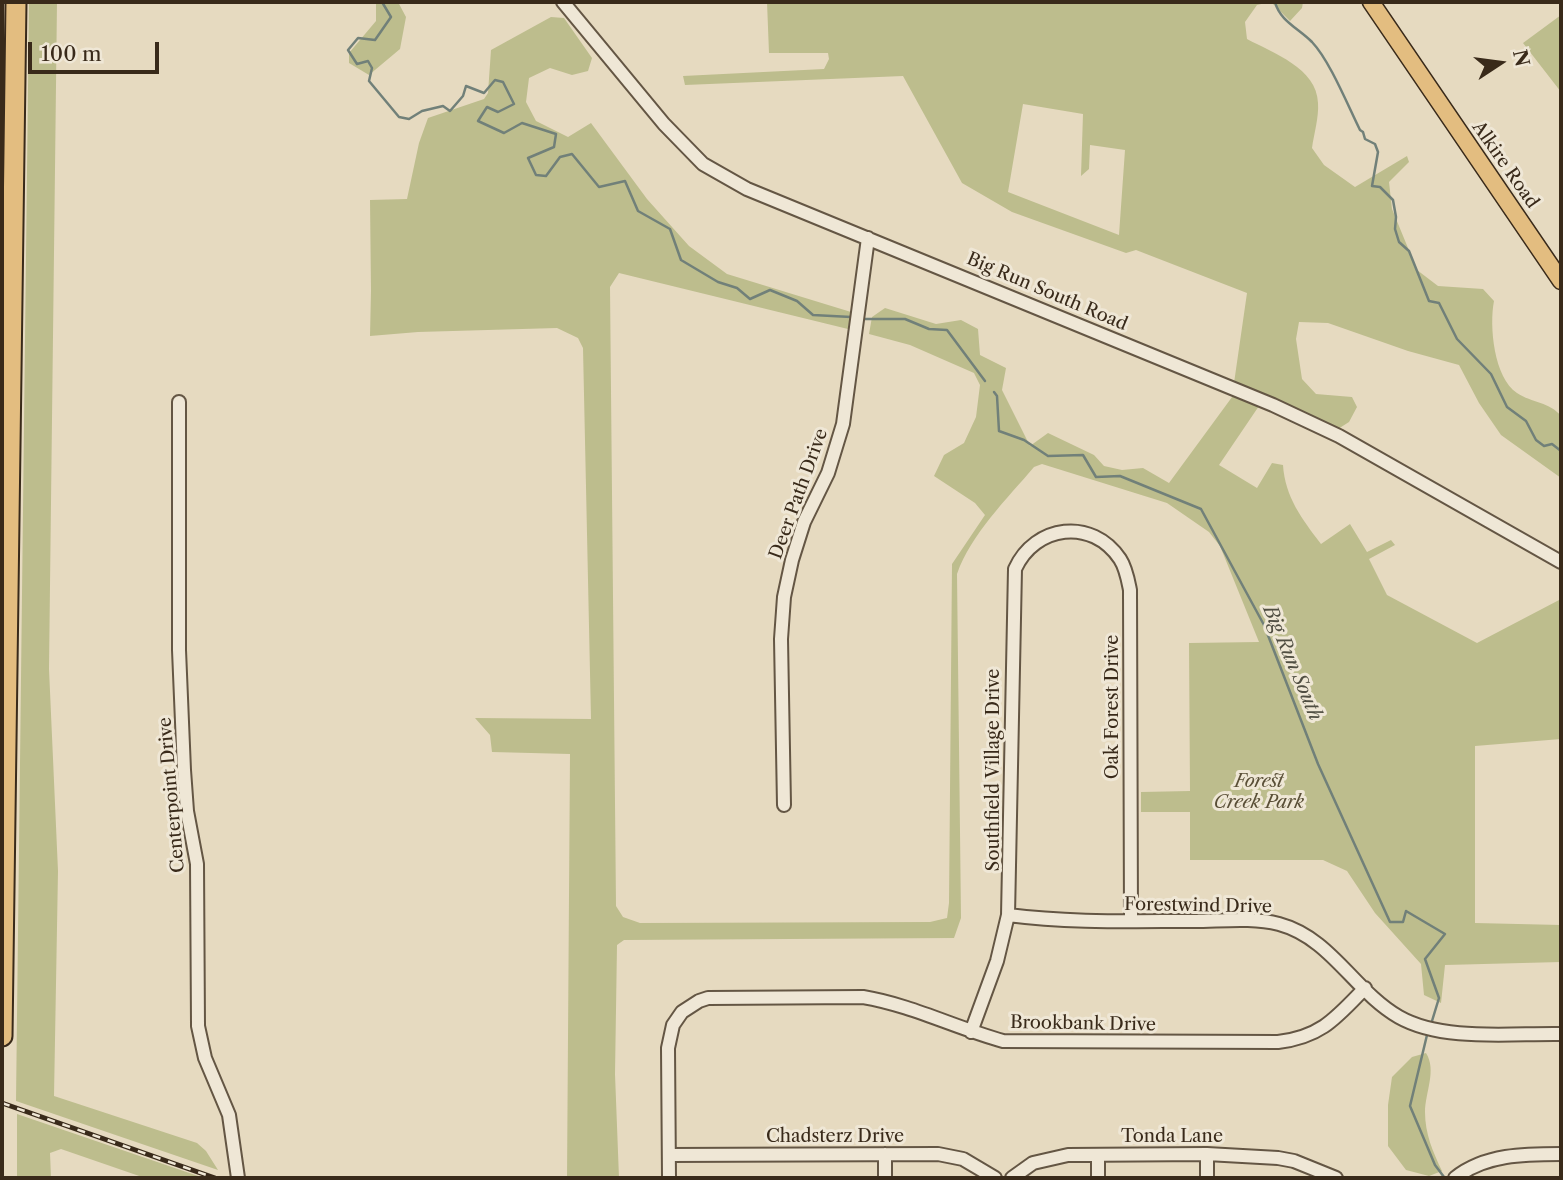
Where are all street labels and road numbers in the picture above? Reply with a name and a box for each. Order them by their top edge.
street label: Alkire Road [1467,117,1543,213]
street label: Big Run South Road [963,248,1131,336]
street label: Deer Path Drive [765,426,833,562]
street label: Oak Forest Drive [1102,635,1124,779]
street label: Southfield Village Drive [983,669,1005,871]
street label: Centerpoint Drive [154,716,190,874]
street label: Forestwind Drive [1124,894,1272,918]
street label: Brookbank Drive [1010,1012,1156,1036]
street label: Chadsterz Drive [766,1126,904,1148]
street label: Tonda Lane [1121,1126,1223,1148]

